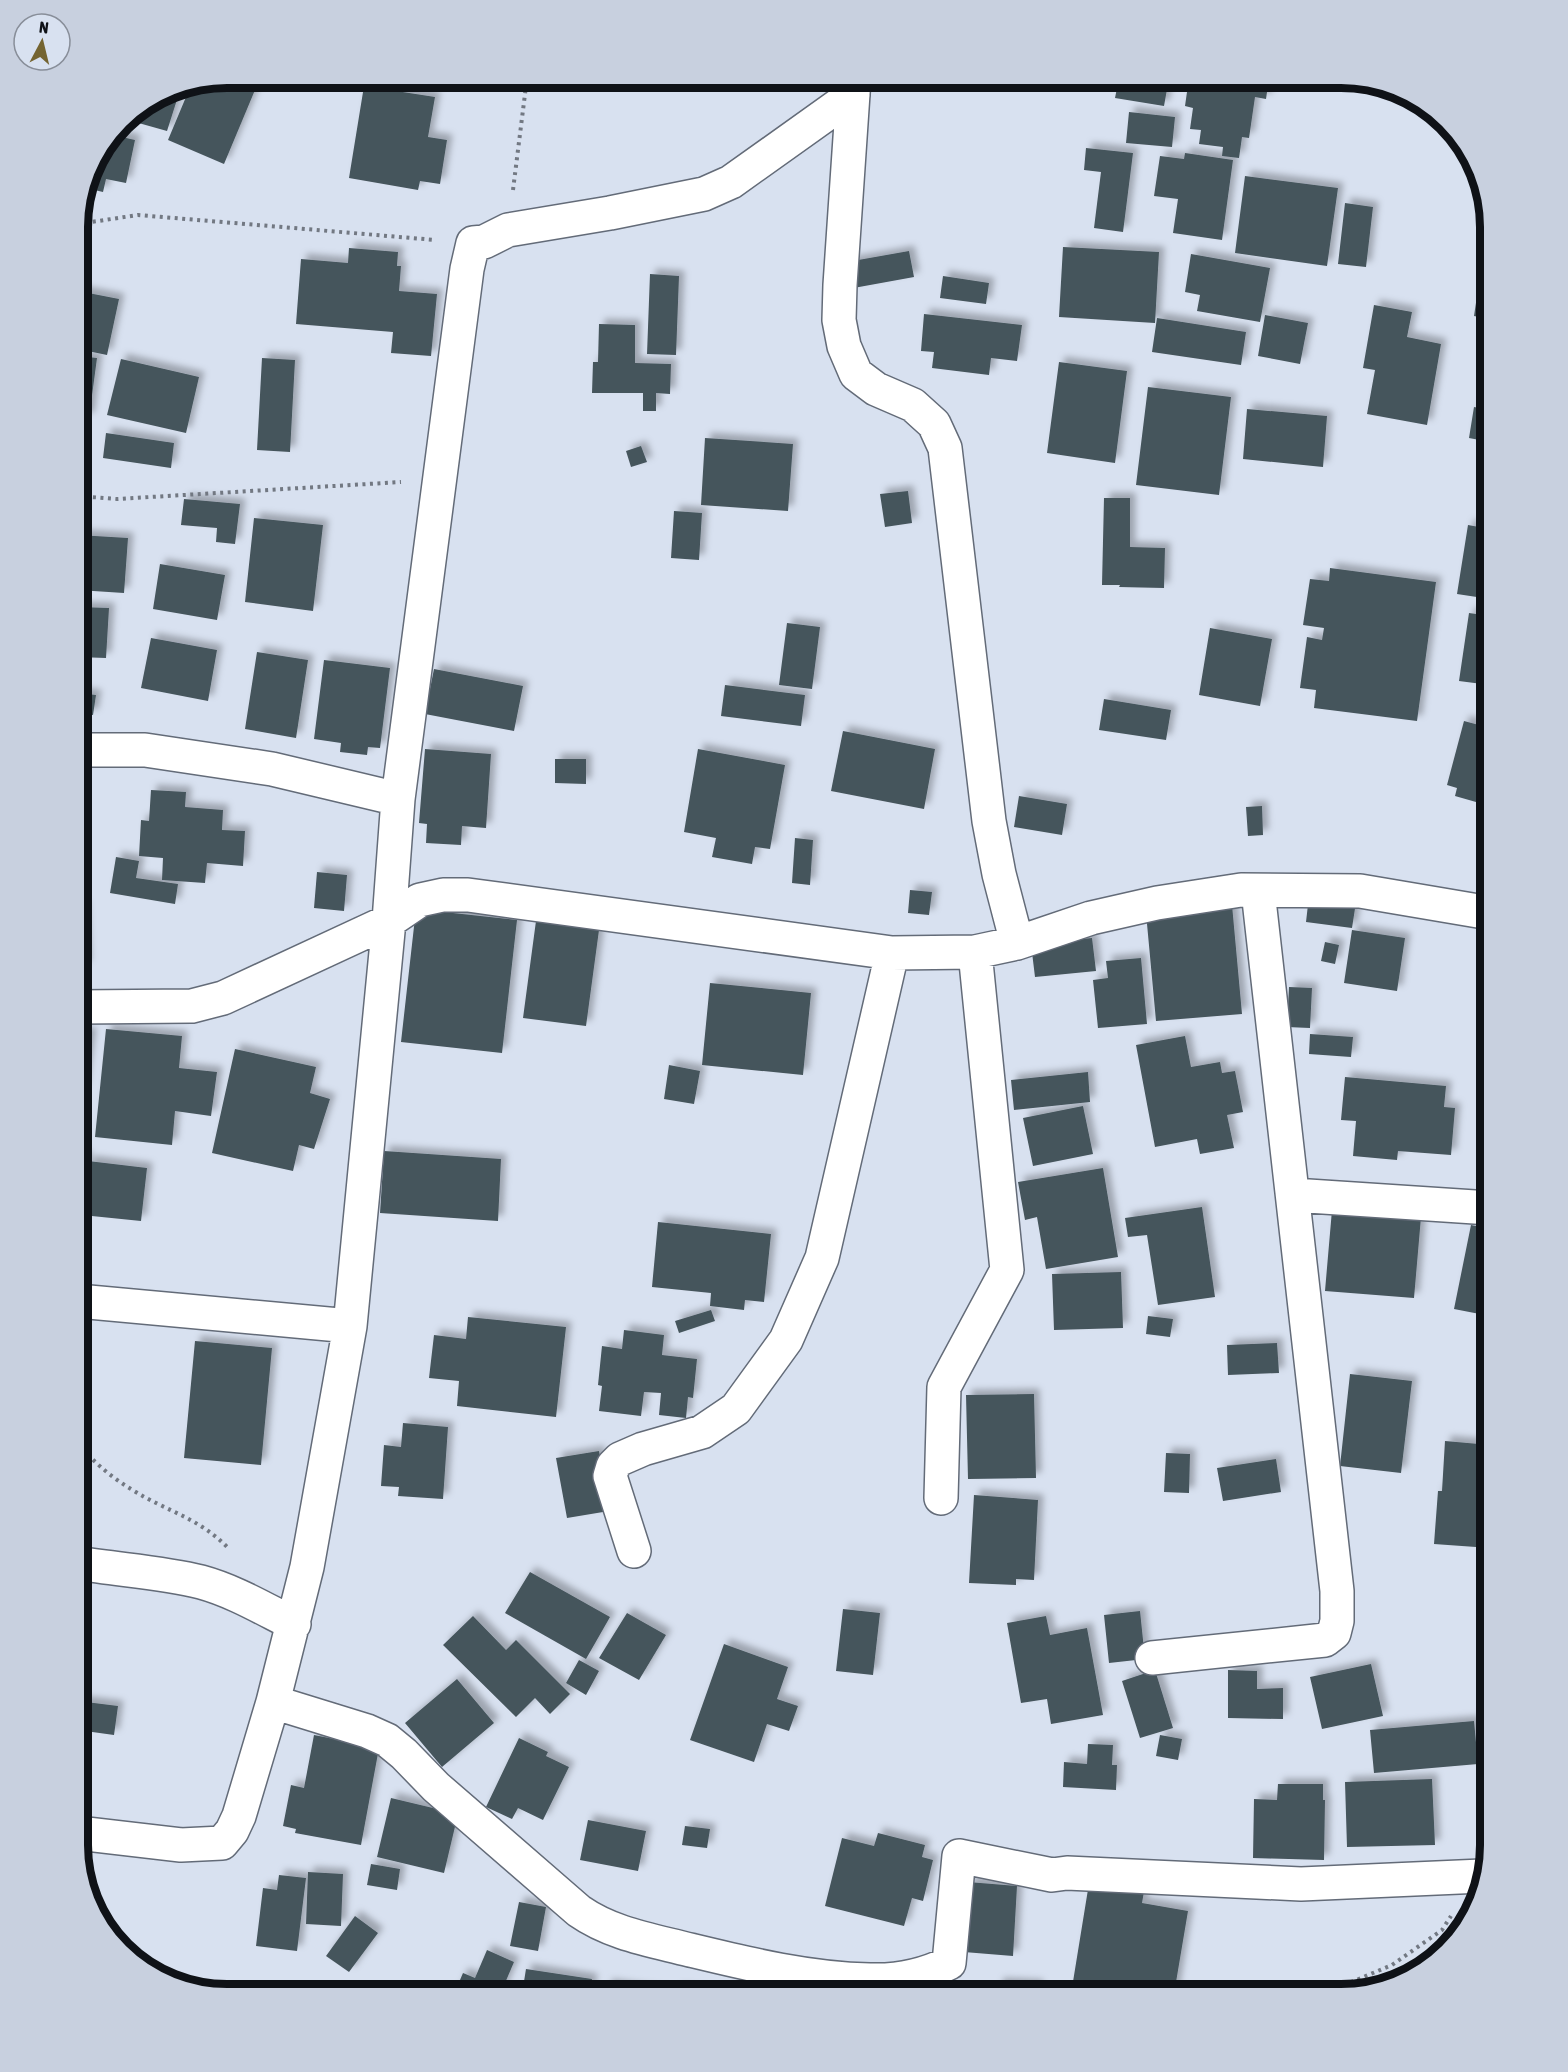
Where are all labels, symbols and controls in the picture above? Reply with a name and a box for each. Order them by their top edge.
north arrow [12,12,72,72]
text: N [38,18,50,37]

